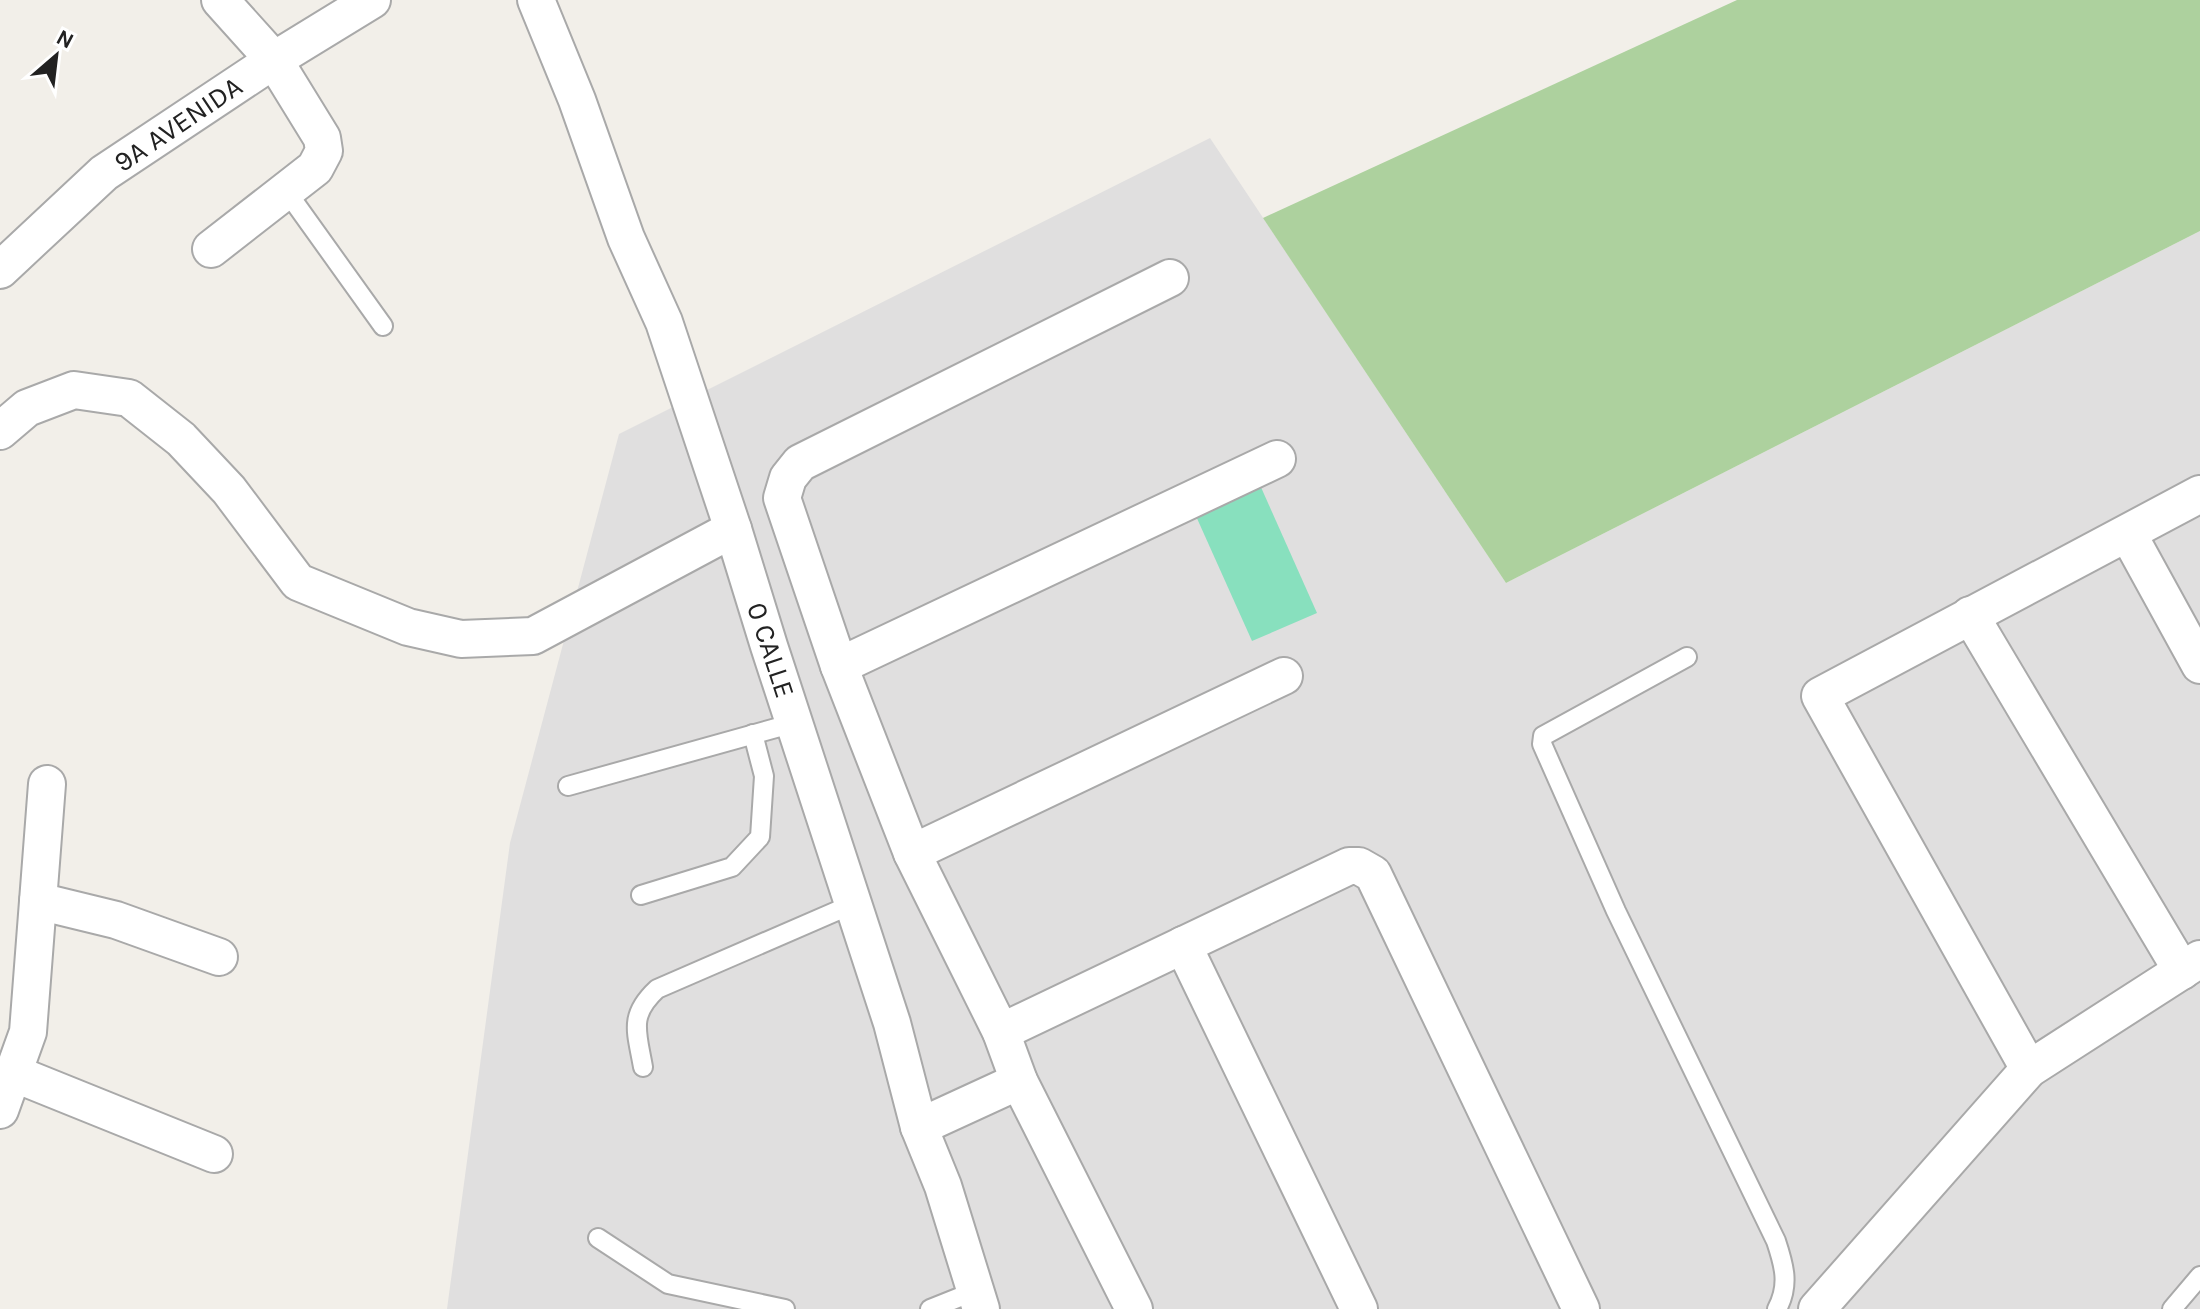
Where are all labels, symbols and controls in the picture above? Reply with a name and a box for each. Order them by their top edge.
north arrow [16,16,96,96]
text: N [52,24,78,54]
street label: 9A AVENIDA [108,69,248,179]
street label: 0 CALLE [740,598,802,702]

